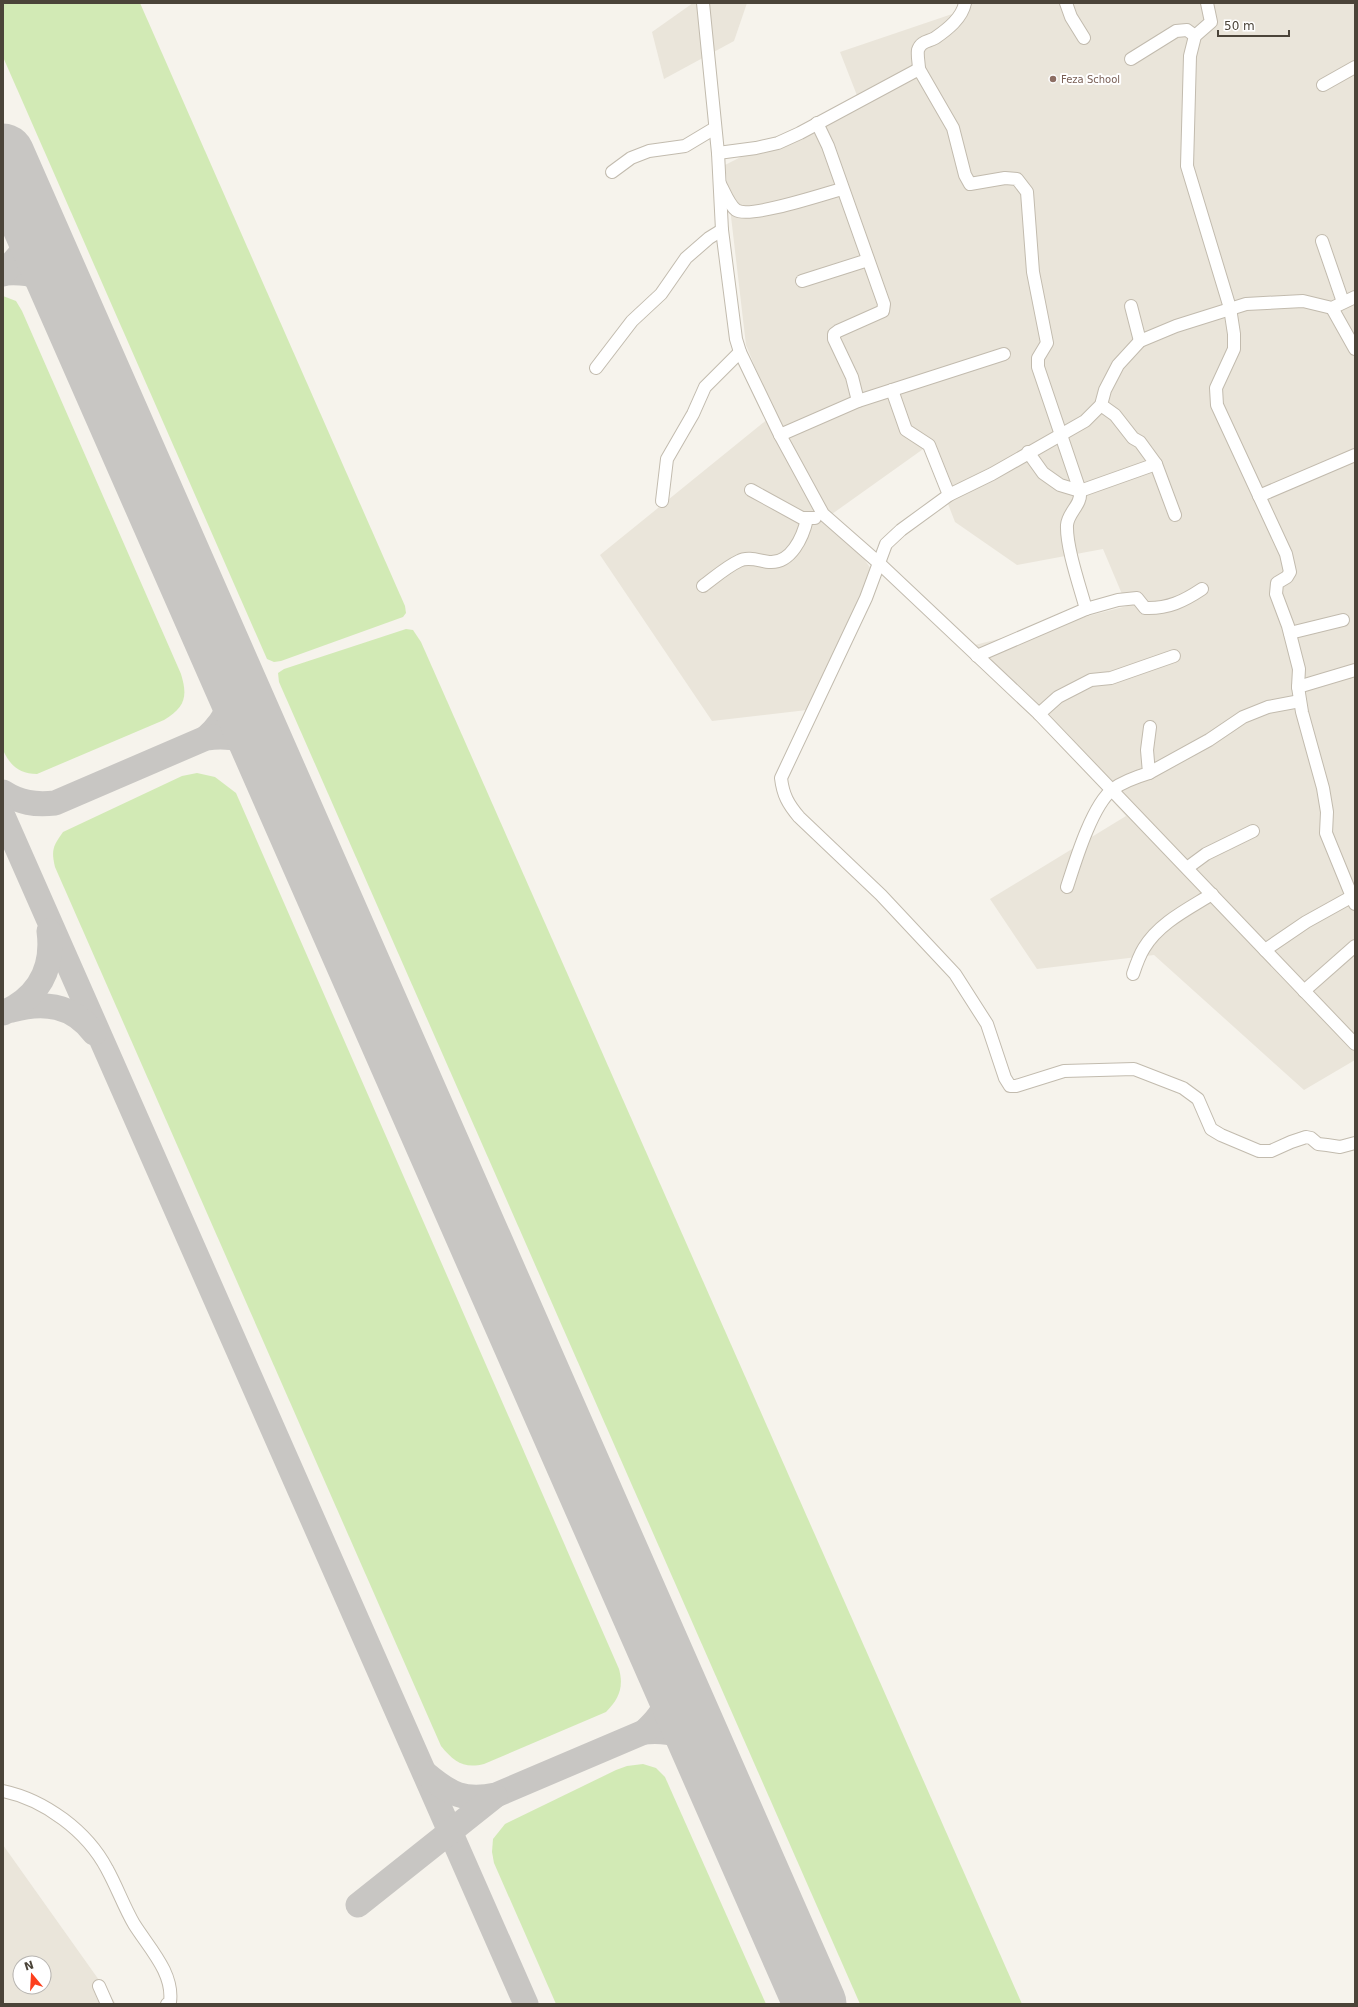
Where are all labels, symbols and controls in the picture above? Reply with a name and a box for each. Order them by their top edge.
scale bar [1218,12,1289,38]
text: 50 m [1224,19,1255,33]
marker: Feza School [1048,74,1058,84]
place label: Feza School [1061,74,1120,85]
north arrow [12,1955,52,1995]
text: N [23,1958,35,1974]

